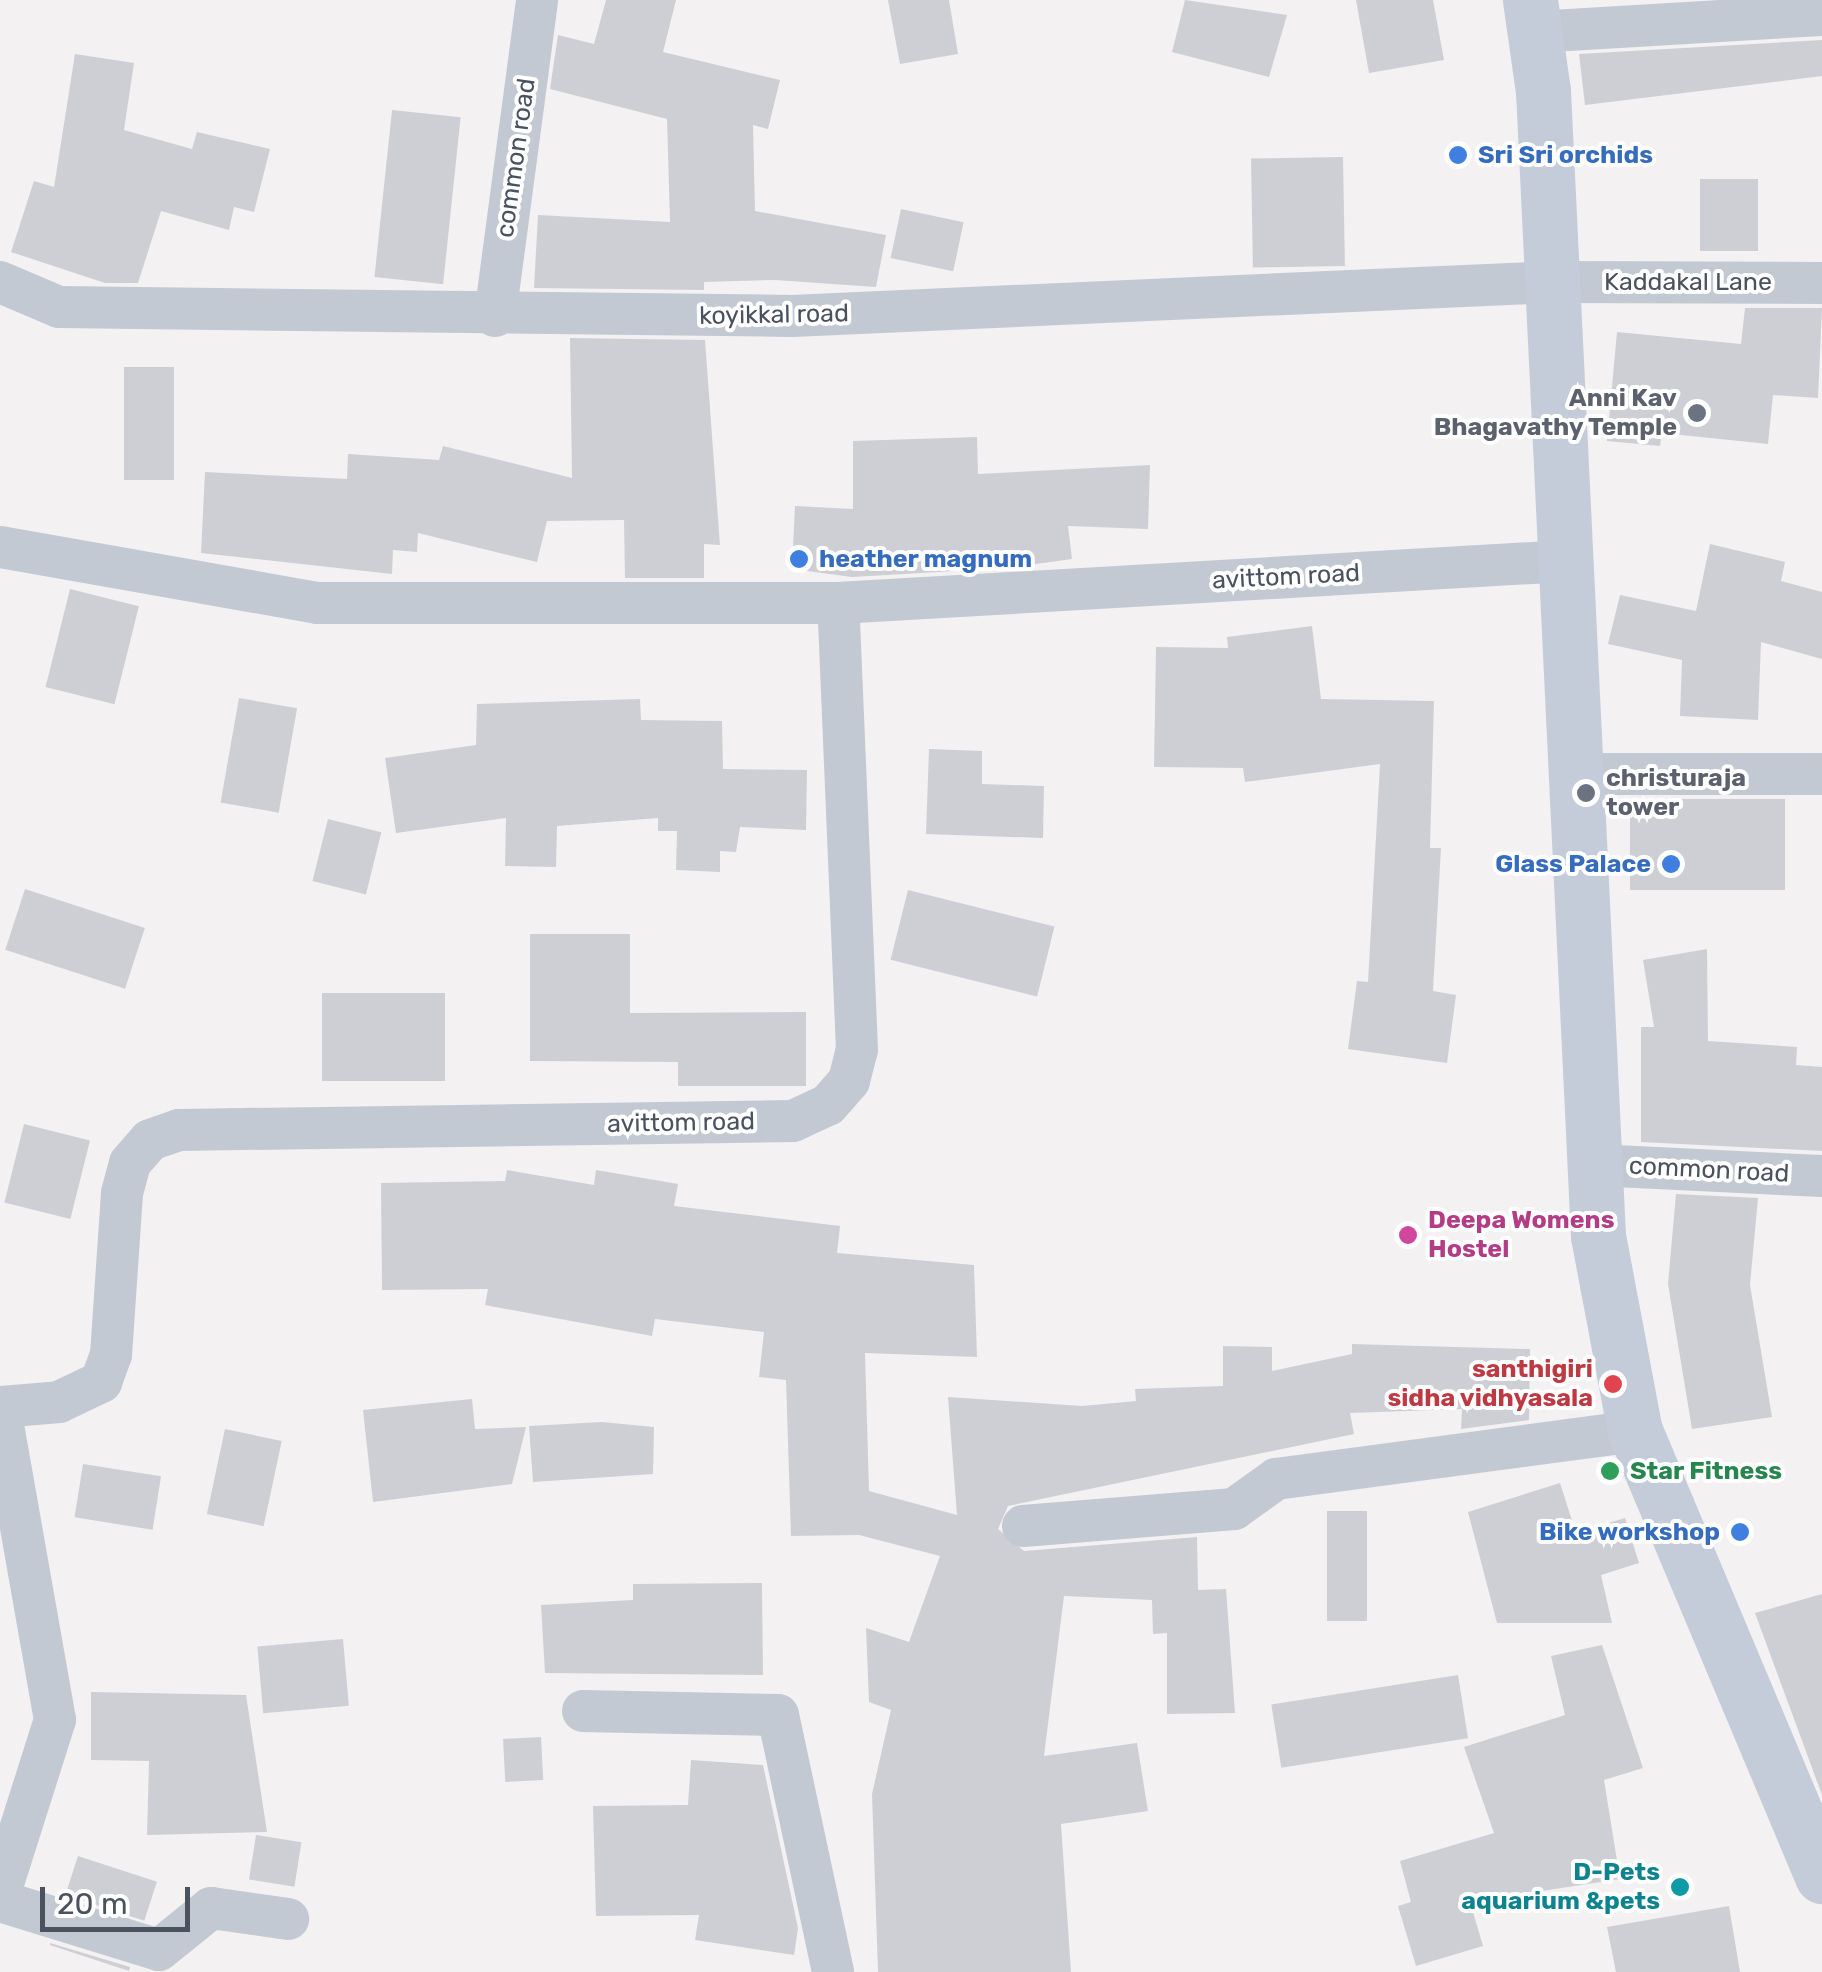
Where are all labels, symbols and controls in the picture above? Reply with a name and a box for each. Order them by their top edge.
street label: common road [490,76,542,240]
place label: Sri Sri orchids [1478,140,1653,170]
marker: Sri Sri orchids [1447,144,1469,166]
street label: Kaddakal Lane [1604,267,1772,297]
street label: koyikkal road [699,299,849,331]
place label: Anni Kav Bhagavathy Temple [1432,384,1677,443]
marker: Anni Kav Bhagavathy Temple [1686,402,1708,424]
place label: heather magnum [819,544,1033,574]
marker: heather magnum [788,548,810,570]
street label: avittom road [1211,558,1361,596]
place label: christuraja tower [1606,764,1746,823]
marker: christuraja tower [1575,782,1597,804]
place label: Glass Palace [1495,849,1651,879]
marker: Glass Palace [1660,853,1682,875]
street label: avittom road [607,1107,755,1139]
street label: common road [1628,1151,1790,1189]
place label: Deepa Womens Hostel [1428,1206,1615,1265]
marker: Deepa Womens Hostel [1397,1224,1419,1246]
place label: santhigiri sidha vidhyasala [1387,1355,1593,1414]
marker: santhigiri sidha vidhyasala [1602,1373,1624,1395]
place label: Star Fitness [1630,1456,1783,1486]
marker: Star Fitness [1599,1460,1621,1482]
place label: Bike workshop [1538,1517,1720,1547]
marker: Bike workshop [1729,1521,1751,1543]
place label: D-Pets aquarium &pets [1461,1858,1660,1917]
scale bar [45,1867,195,1929]
marker: D-Pets aquarium &pets [1669,1876,1691,1898]
text: 20 m [57,1886,128,1922]

